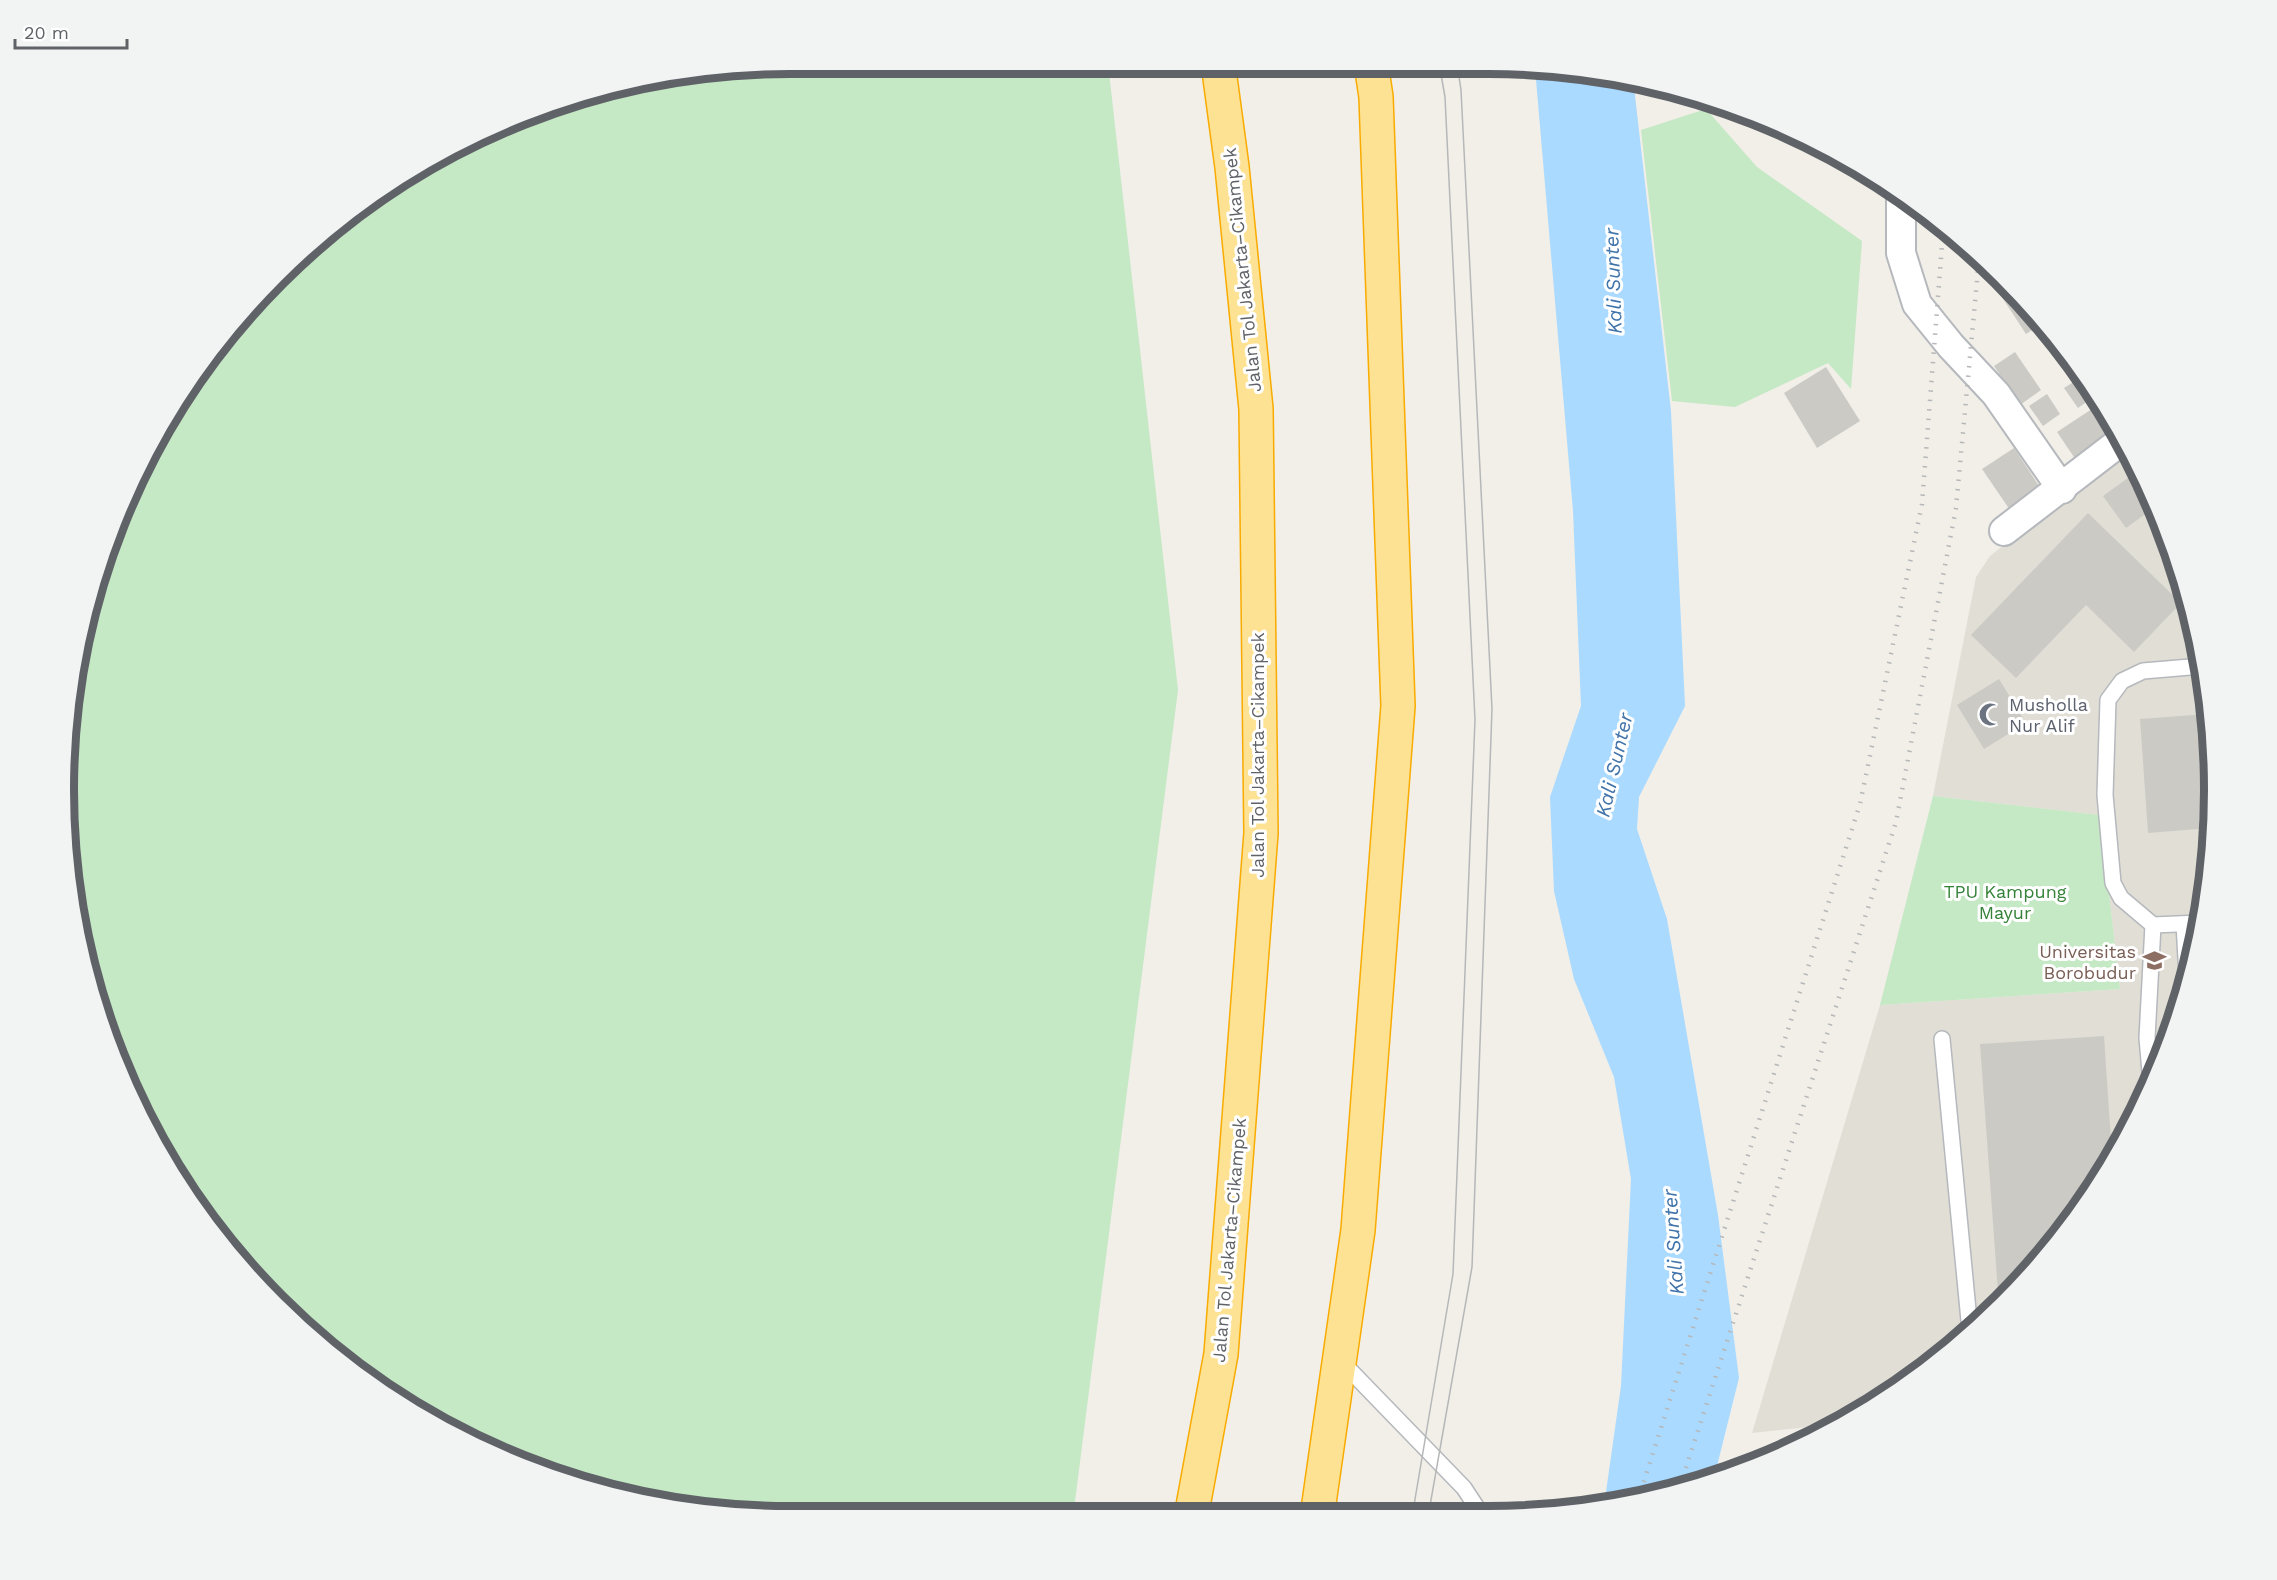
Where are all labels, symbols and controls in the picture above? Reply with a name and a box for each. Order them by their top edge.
scale bar [15,12,128,50]
text: 20 m [24,22,69,43]
street label: Jalan Tol Jakarta–Cikampek [1219,147,1265,393]
water label: Kali Sunter [1599,226,1627,334]
street label: Jalan Tol Jakarta–Cikampek [1247,632,1268,878]
place label: Musholla Nur Alif [2009,694,2088,736]
mosque icon: Musholla Nur Alif [1978,701,2004,727]
water label: Kali Sunter [1590,710,1638,819]
park label: TPU Kampung Mayur [1944,881,2067,923]
place label: Universitas Borobudur [2039,941,2136,983]
school or university icon: Universitas Borobudur [2141,948,2167,974]
street label: Jalan Tol Jakarta–Cikampek [1208,1117,1250,1363]
water label: Kali Sunter [1657,1187,1689,1296]

